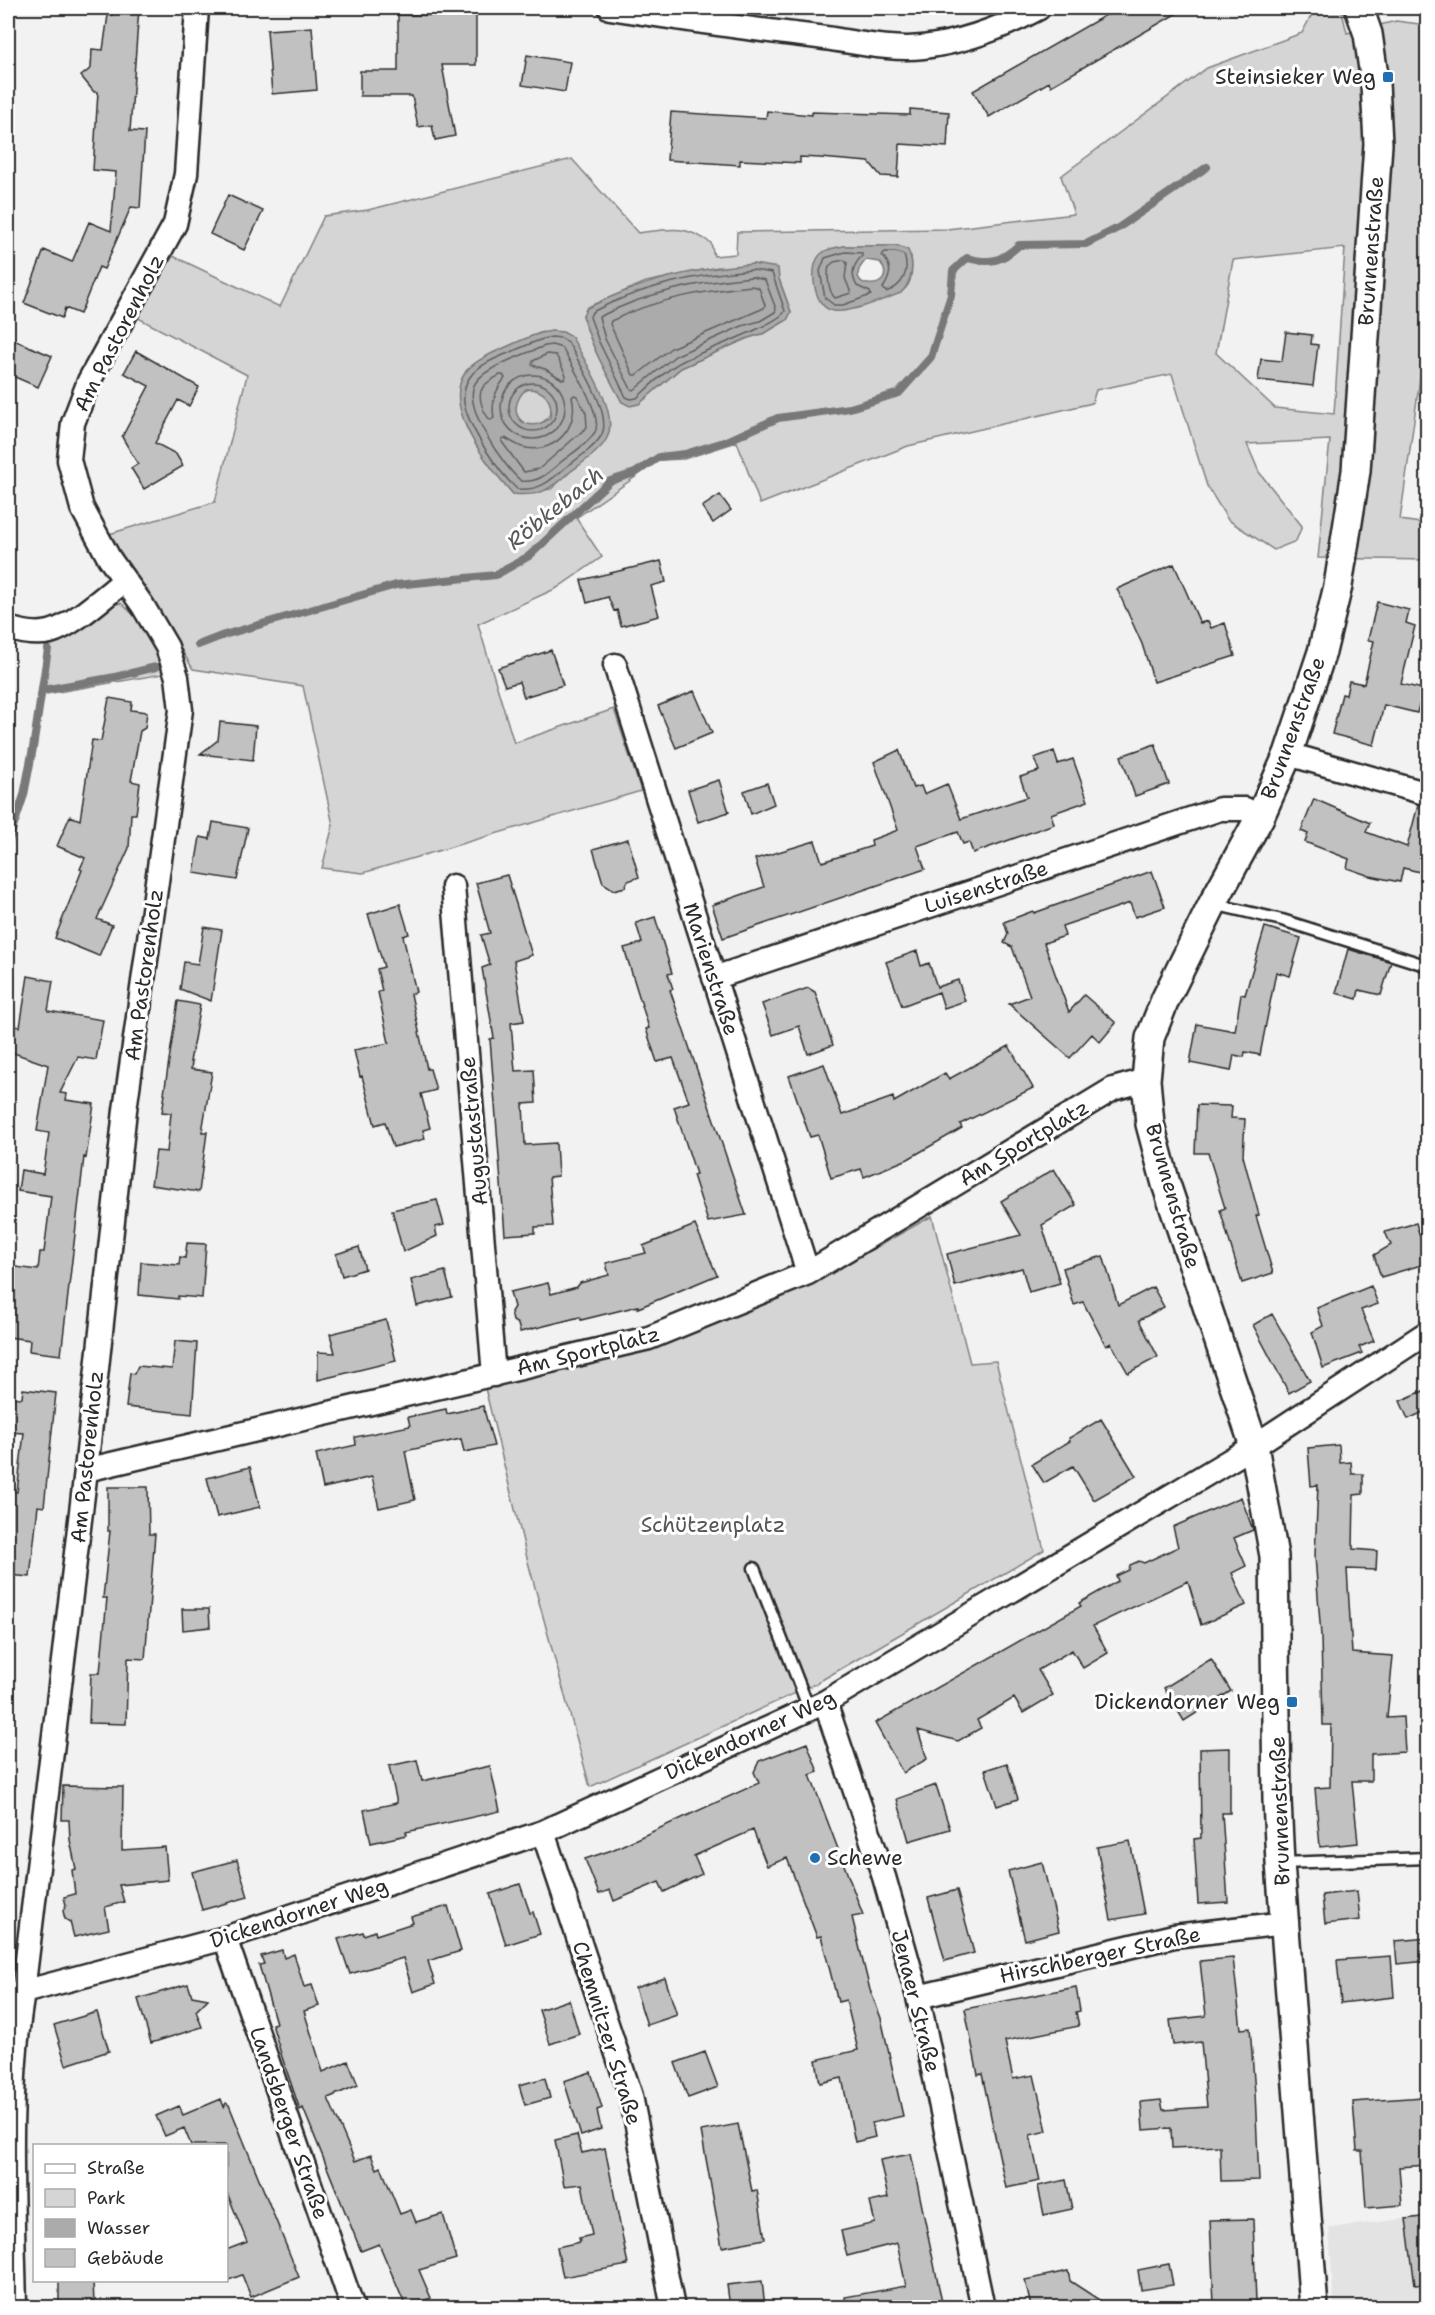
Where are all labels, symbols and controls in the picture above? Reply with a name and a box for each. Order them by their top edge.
place label: Steinsieker Weg [1215,63,1376,91]
marker: Steinsieker Weg [1381,70,1395,84]
street label: Brunnenstraße [1352,175,1390,327]
street label: Am Pastorenholz [67,250,171,416]
water label: Röbkebach [500,460,610,556]
street label: Brunnenstraße [1254,653,1332,803]
street label: Luisenstraße [920,854,1052,920]
street label: Am Pastorenholz [118,887,170,1063]
street label: Marienstraße [676,899,746,1039]
street label: Augustastraße [454,1055,494,1207]
street label: Am Sportplatz [954,1093,1094,1193]
street label: Brunnenstraße [1139,1120,1207,1272]
street label: Am Sportplatz [513,1320,663,1382]
street label: Am Pastorenholz [64,1369,110,1545]
park label: Schützenplatz [641,1511,785,1539]
street label: Dickendorner Weg [660,1683,840,1787]
place label: Dickendorner Weg [1095,1688,1280,1716]
marker: Dickendorner Weg [1285,1695,1299,1709]
street label: Brunnenstraße [1263,1736,1297,1886]
place label: Schewe [827,1844,903,1872]
marker: Schewe [808,1851,822,1865]
street label: Dickendorner Weg [206,1871,392,1955]
street label: Hirschberger Straße [997,1920,1203,1990]
street label: Jenaer Straße [885,1927,947,2075]
street label: Chemnitzer Straße [566,1938,648,2128]
street label: Landsberger Straße [243,2023,335,2223]
legend [33,2144,228,2282]
text: Straße [87,2156,145,2180]
text: Park [87,2186,126,2210]
text: Wasser [87,2216,150,2240]
text: Gebäude [87,2246,164,2270]

